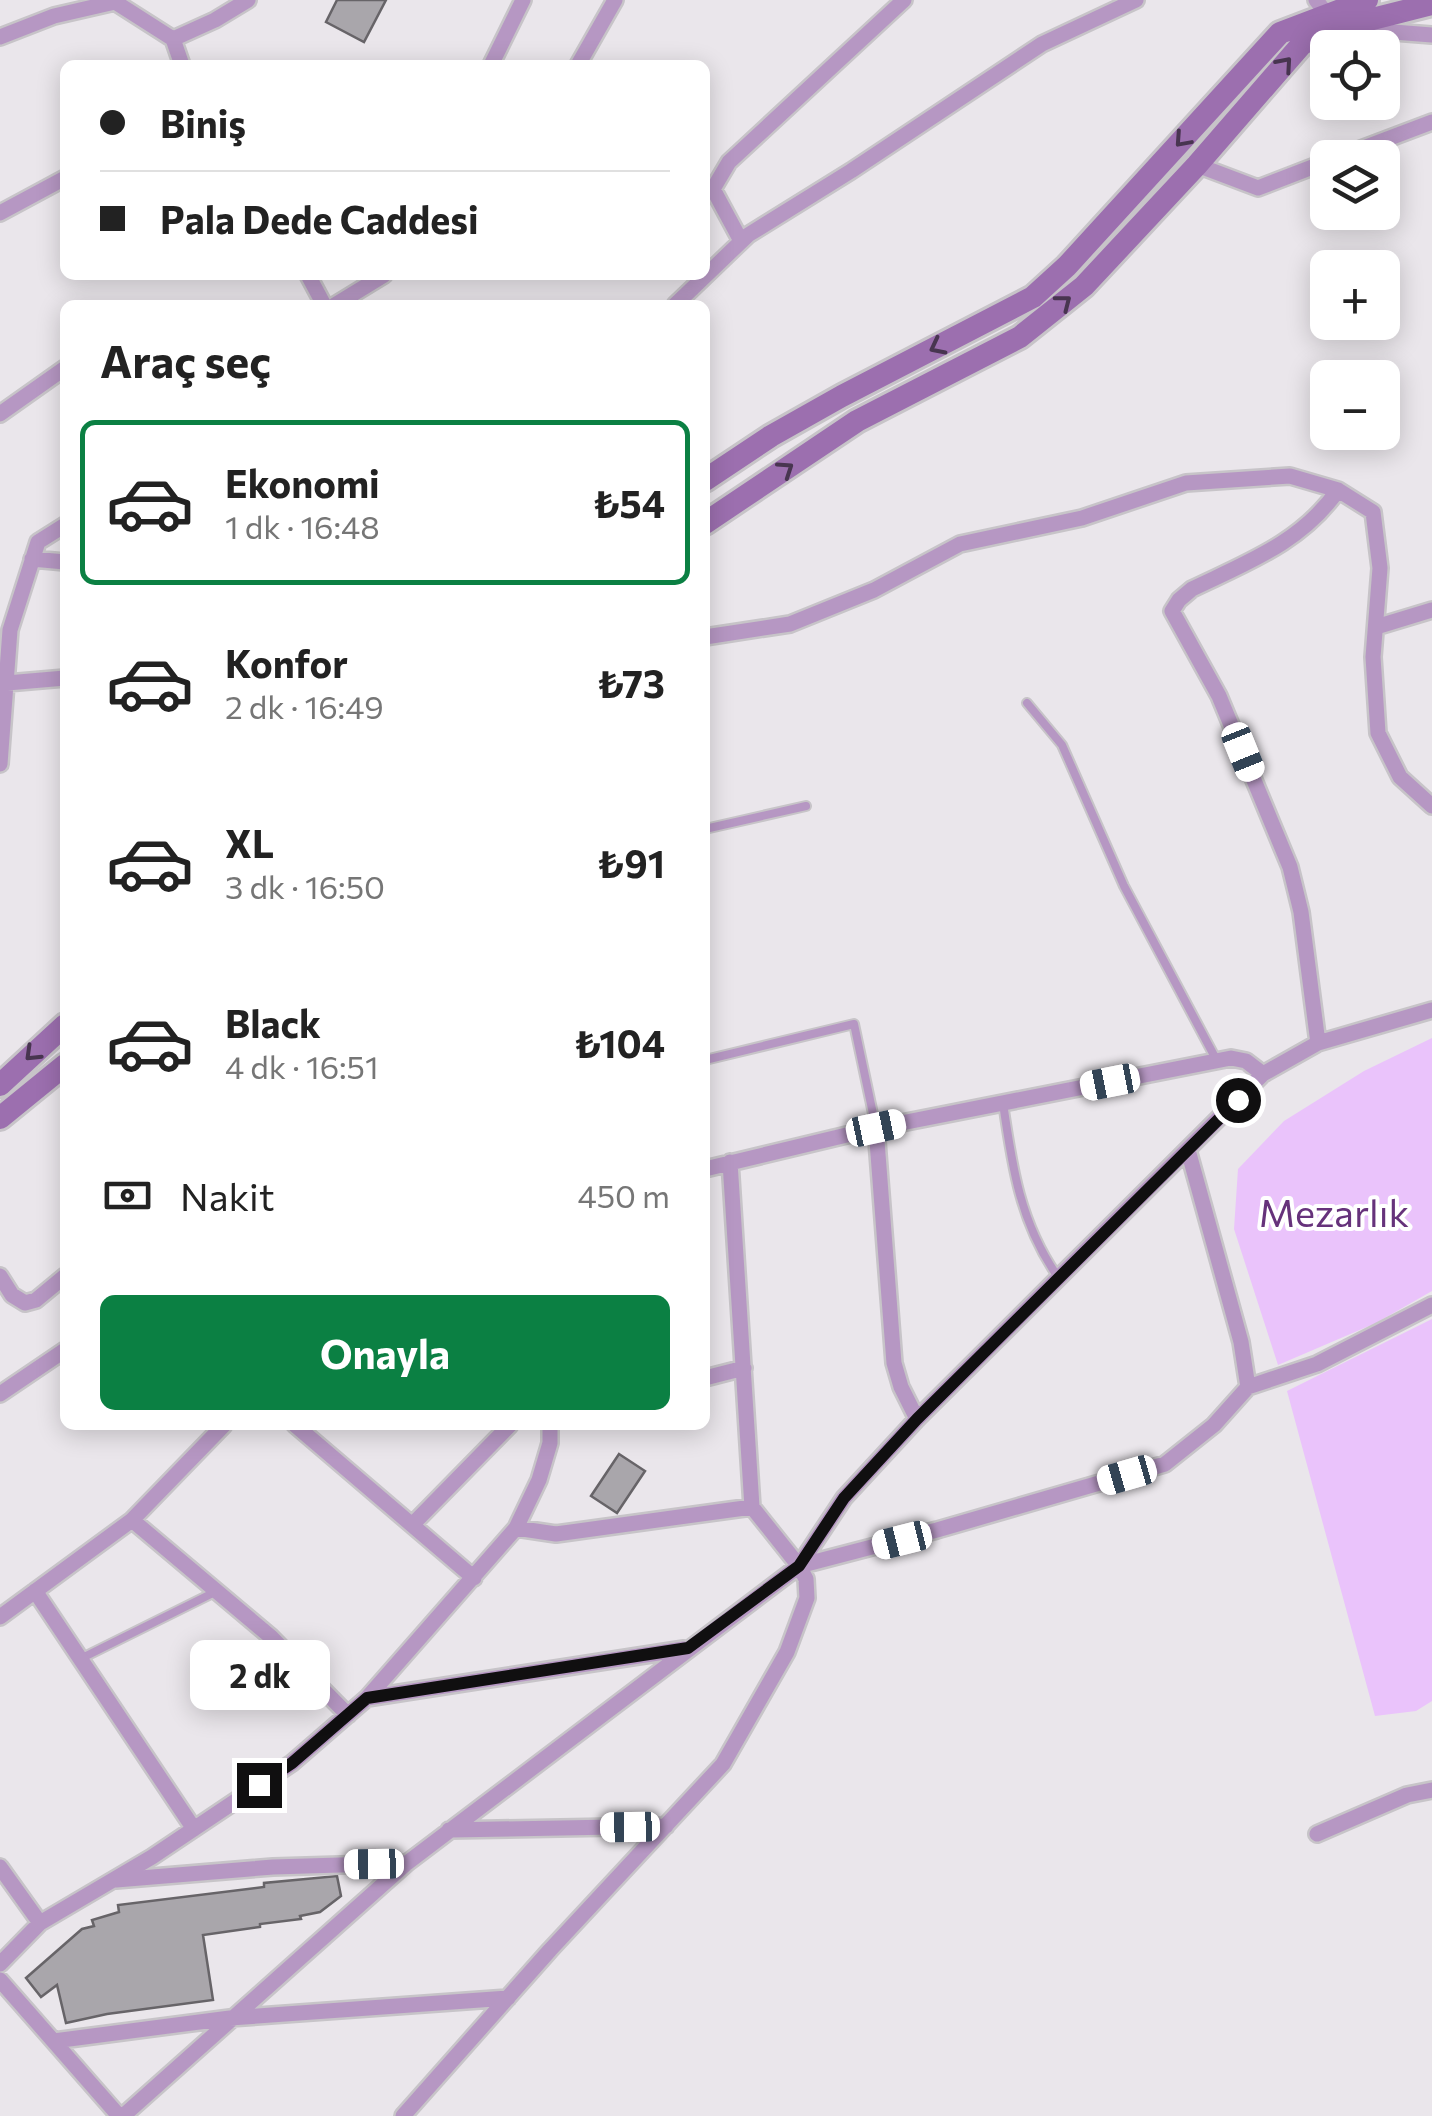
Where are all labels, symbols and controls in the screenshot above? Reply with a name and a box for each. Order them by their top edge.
map controls [1310,30,1400,450]
button: locate [1310,30,1400,120]
one-way arrow [1273,57,1291,76]
text: Biniş [160,99,246,146]
one-way arrow [1176,128,1194,147]
button: layers [1310,140,1400,230]
text: Pala Dede Caddesi [160,195,478,242]
button: + [1310,250,1400,340]
one-way arrow [1053,296,1071,314]
text: Araç seç [100,332,271,387]
one-way arrow [930,335,948,354]
button: − [1310,360,1400,450]
icon: car [105,458,195,548]
text: Ekonomi [225,459,380,506]
one-way arrow [776,462,794,481]
text: ₺54 [593,479,665,526]
text: 1 dk · 16:48 [225,506,380,546]
icon: car [105,638,195,728]
text: Konfor [225,639,348,686]
text: ₺73 [597,659,665,706]
text: 2 dk · 16:49 [225,686,384,726]
car [1218,719,1268,785]
icon: car [105,818,195,908]
text: XL [225,819,274,866]
text: ₺91 [597,839,665,886]
text: 3 dk · 16:50 [225,866,385,906]
icon: car [105,998,195,1088]
text: Black [225,999,321,1046]
text: ₺104 [574,1019,665,1066]
one-way arrow [25,1042,43,1060]
text: 4 dk · 16:51 [225,1046,379,1086]
car [1078,1062,1142,1102]
route start [1216,1078,1261,1123]
car [844,1107,908,1149]
icon: cash [100,1168,155,1223]
text: Nakit [180,1172,274,1219]
text: 450 m [577,1175,670,1215]
park label: Mezarlık [1259,1188,1409,1235]
button: Onayla [100,1295,670,1410]
car [1094,1452,1160,1498]
car [869,1518,935,1562]
callout: 2 dk [189,1640,329,1710]
text: 2 dk [229,1655,291,1695]
route end [237,1763,282,1808]
car [600,1811,660,1843]
car [344,1848,404,1880]

